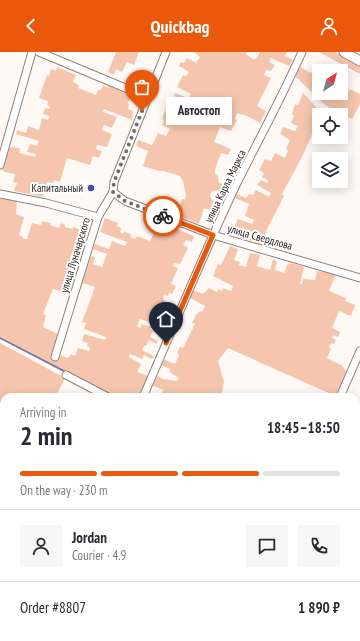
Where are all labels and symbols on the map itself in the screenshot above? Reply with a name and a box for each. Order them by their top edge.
north arrow [312,64,348,100]
pin [125,70,159,111]
callout: Автостоп [166,97,232,125]
street label: улица Карла Маркса [201,147,249,225]
place label: Капитальный [32,181,83,195]
marker: Капитальный [86,183,96,193]
courier [143,196,183,236]
street label: улица Луначарского [57,215,93,294]
street label: улица Свердлова [226,221,294,253]
pin [149,302,183,343]

